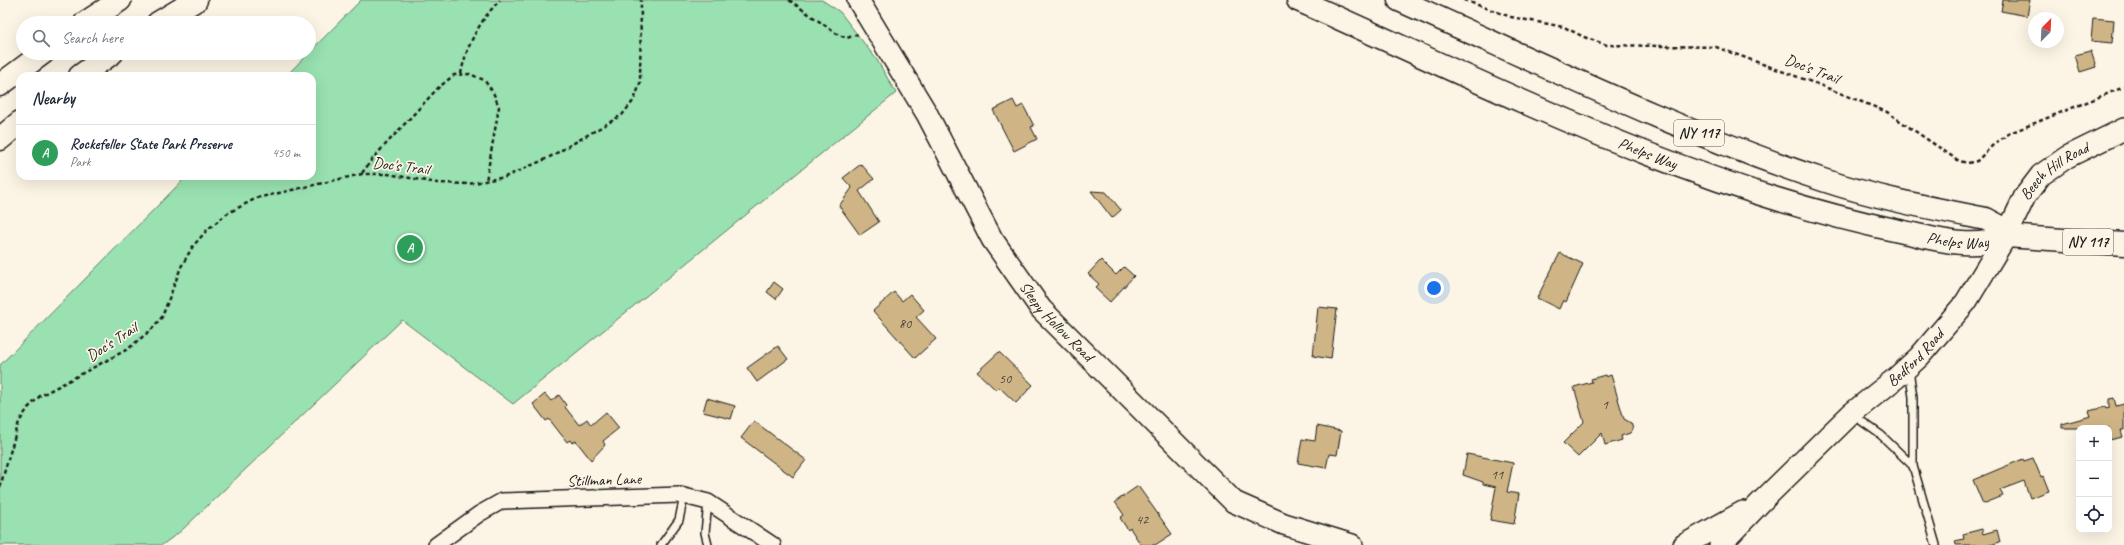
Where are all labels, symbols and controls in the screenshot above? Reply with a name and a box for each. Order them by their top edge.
north arrow [2028,12,2064,48]
search box [16,16,316,60]
icon: search [30,27,52,49]
text: Search here [62,29,123,48]
street label: Doc's Trail [1782,49,1845,90]
text: Nearby [32,88,75,109]
road number: NY 117 [1674,120,1724,146]
street label: Phelps Way [1615,133,1681,175]
text: Rockefeller State Park Preserve [70,135,232,154]
street label: Beech Hill Road [2016,137,2094,204]
text: A [42,145,48,161]
text: 450 m [272,145,300,161]
street label: Doc's Trail [372,153,434,180]
text: Park [70,154,91,170]
street label: Phelps Way [1925,228,1991,253]
road number: NY 117 [2063,229,2113,255]
pin: A [397,233,423,263]
street label: Sleepy Hollow Road [1015,278,1100,368]
your location [1424,278,1444,298]
house number: 80 [899,315,913,332]
street label: Doc's Trail [83,316,144,366]
street label: Bedford Road [1883,323,1950,391]
house number: 50 [999,370,1013,387]
house number: 1 [1602,396,1609,413]
map controls [2076,425,2112,533]
button: + [2076,425,2112,461]
button: − [2076,461,2112,497]
house number: 11 [1491,466,1504,483]
street label: Stillman Lane [567,469,643,491]
button: locate [2076,497,2112,533]
house number: 42 [1136,511,1150,528]

